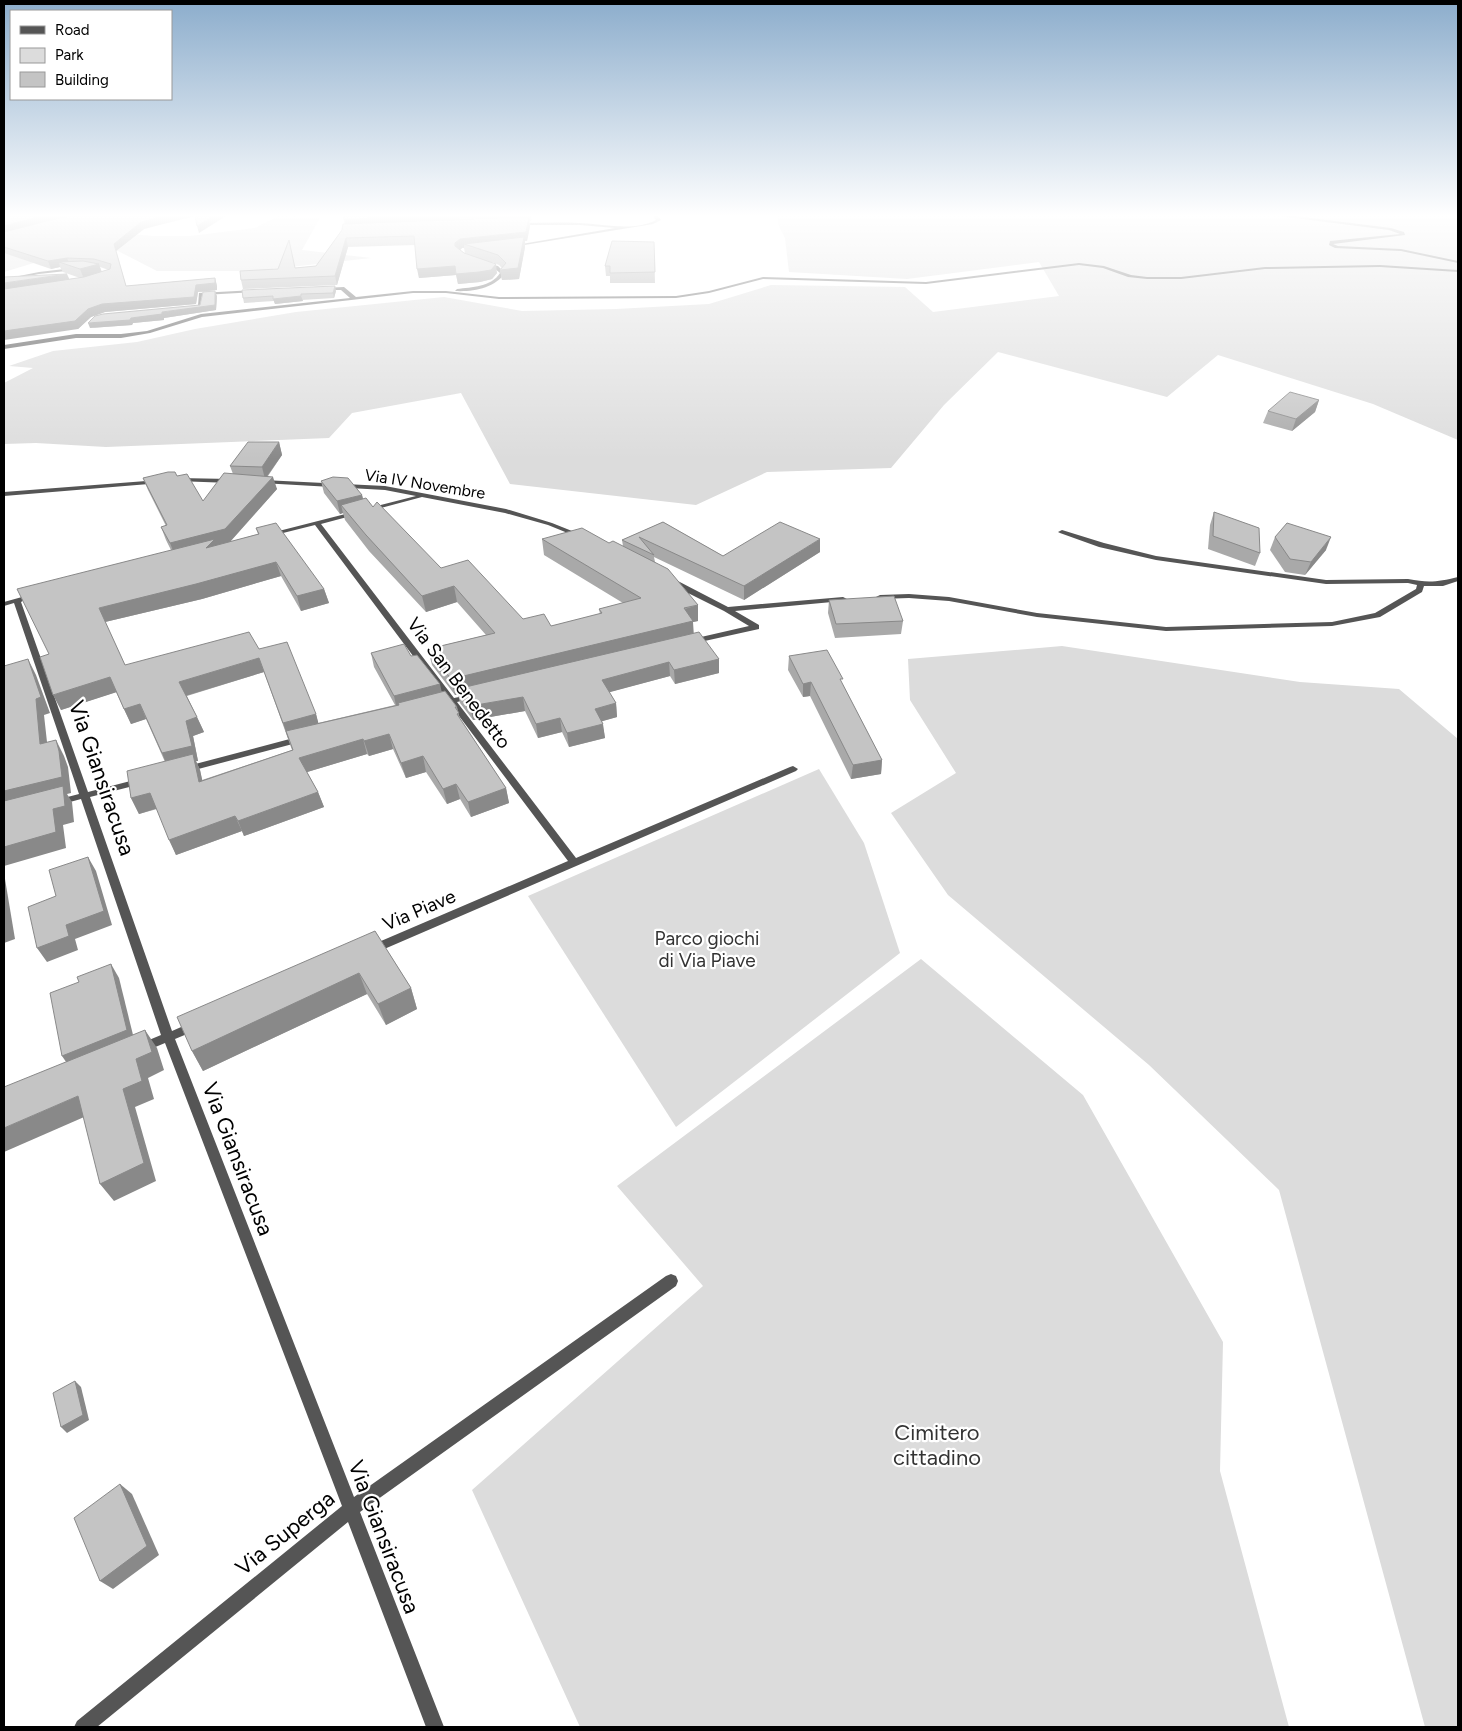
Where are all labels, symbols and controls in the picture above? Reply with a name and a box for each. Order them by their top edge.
legend [10,10,172,100]
text: Road [55,21,90,39]
text: Park [55,46,84,64]
text: Building [55,71,109,89]
street label: Via IV Novembre [363,465,487,503]
street label: Via San Benedetto [402,613,516,753]
street label: Via Giansiracusa [63,697,141,859]
street label: Via Piave [379,884,459,936]
park label: Parco giochi di Via Piave [655,927,759,972]
street label: Via Giansiracusa [196,1079,280,1239]
park label: Cimitero cittadino [893,1419,981,1471]
street label: Via Giansiracusa [342,1457,426,1617]
street label: Via Superga [230,1485,340,1581]

